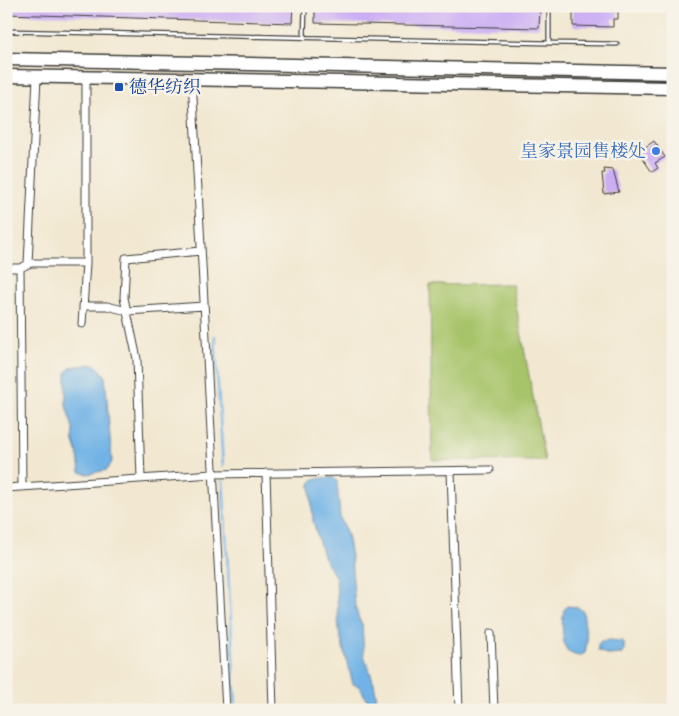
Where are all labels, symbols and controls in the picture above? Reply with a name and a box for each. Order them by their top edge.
place label: 德华纺织 [129,75,201,99]
marker: 德华纺织 [113,81,125,93]
place label: 皇家景园售楼处 [520,139,646,163]
marker: 皇家景园售楼处 [650,145,662,157]

